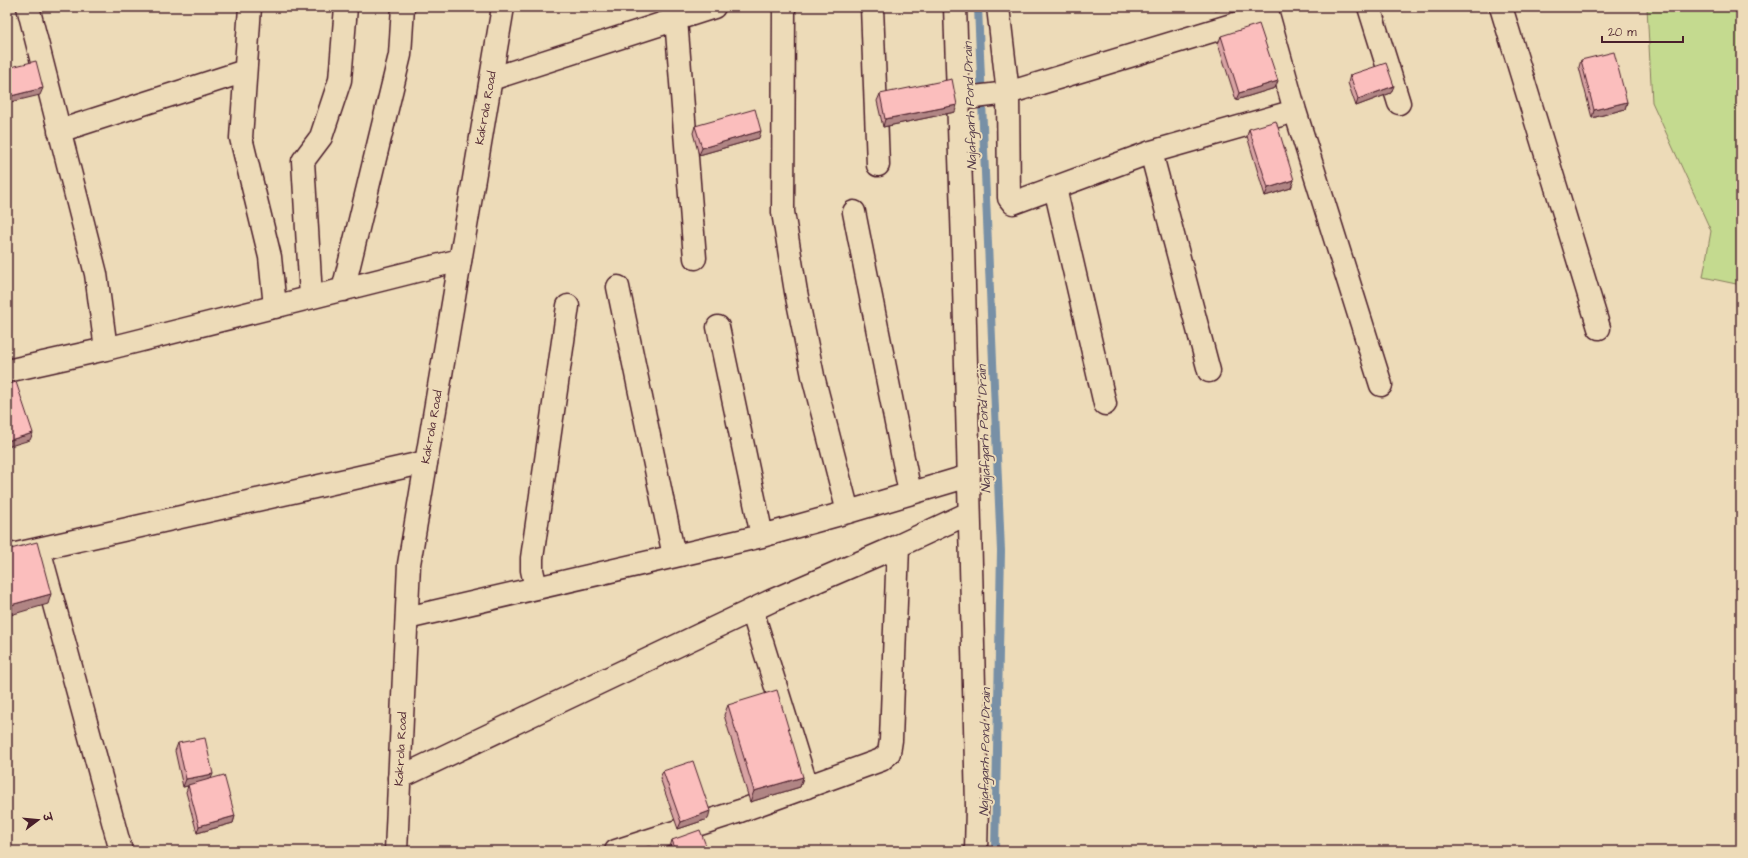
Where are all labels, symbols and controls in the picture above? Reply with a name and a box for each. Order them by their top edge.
scale bar [1602,18,1683,44]
text: 20 m [1608,24,1637,41]
water label: Najafgarh Pond Drain [959,40,982,170]
street label: Kakrola Road [471,70,501,146]
water label: Najafgarh Pond Drain [973,363,996,493]
street label: Kakrola Road [417,389,447,465]
water label: Najafgarh Pond Drain [975,686,996,816]
street label: Kakrola Road [391,711,411,787]
north arrow [18,800,58,840]
text: उ [39,811,56,825]

